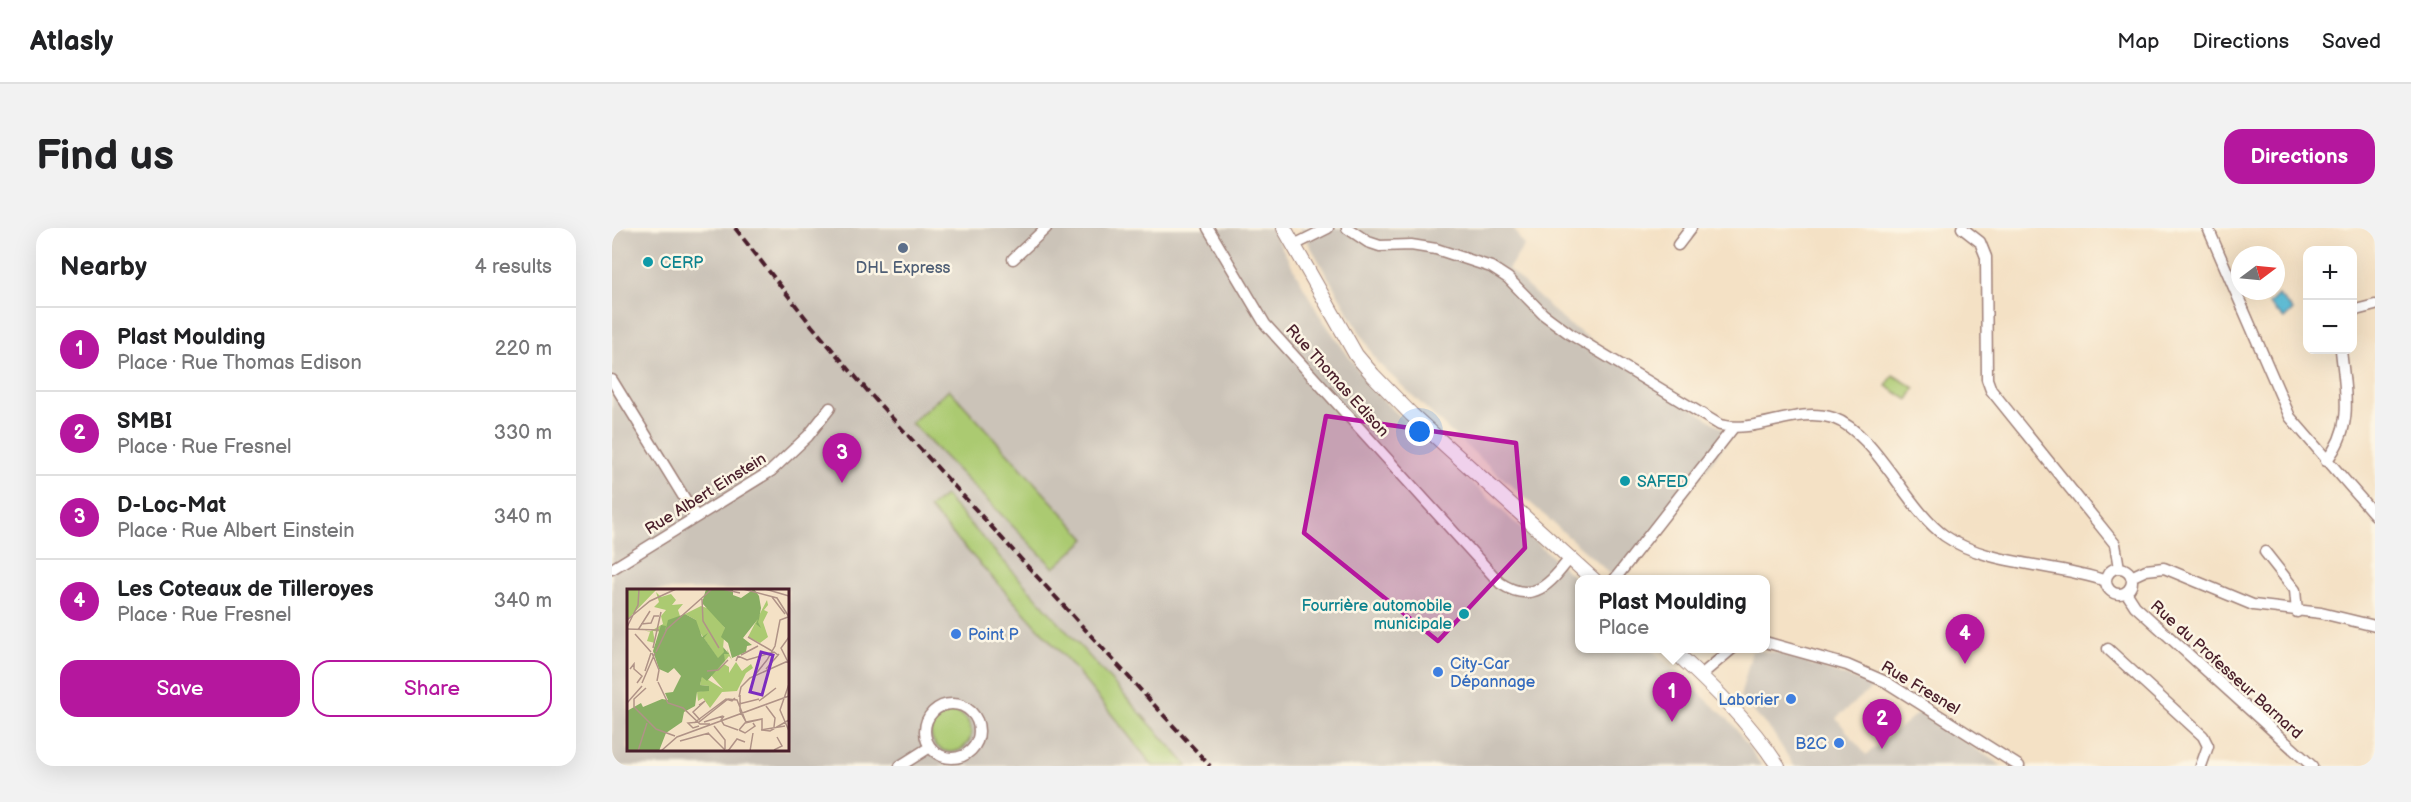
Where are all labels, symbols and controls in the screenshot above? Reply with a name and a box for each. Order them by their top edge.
text: Atlasly [30,25,113,58]
text: Map [2117,29,2160,54]
text: Directions [2193,29,2289,54]
text: Saved [2322,29,2381,54]
button: Directions [2224,129,2375,184]
text: Find us [36,131,174,182]
marker: DHL Express [896,241,910,255]
north arrow [2231,246,2285,300]
map controls [2303,246,2357,354]
button: + [2303,246,2357,300]
text: Nearby [60,252,147,283]
place label: CERP [660,254,703,273]
text: 4 results [474,255,552,279]
marker: CERP [641,255,655,269]
place label: DHL Express [856,259,951,278]
button: − [2303,300,2357,354]
street label: Rue Thomas Edison [1281,321,1392,441]
text: Plast Moulding [117,324,265,351]
text: 1 [75,337,84,361]
text: 220 m [495,337,552,361]
text: Place · Rue Thomas Edison [117,351,362,375]
text: SMBI [117,408,172,435]
your location [1405,417,1434,446]
text: 2 [74,421,85,445]
text: 330 m [494,421,552,445]
pin: 3 [822,434,862,483]
text: Place · Rue Fresnel [117,435,291,459]
street label: Rue Albert Einstein [642,449,770,539]
place label: SAFED [1637,473,1688,492]
marker: SAFED [1618,474,1632,488]
text: D-Loc-Mat [117,492,226,519]
text: 3 [74,505,85,529]
text: 340 m [494,505,552,529]
text: Place · Rue Albert Einstein [117,519,355,543]
popup [1575,575,1770,653]
text: Les Coteaux de Tilleroyes [117,576,373,603]
text: 4 [74,589,85,613]
text: 340 m [494,589,552,613]
inset map [627,589,789,751]
text: Plast Moulding [1598,589,1747,616]
place label: Fourrière automobile municipale [1301,597,1453,634]
street label: Rue du Professeur Barnard [2146,597,2306,743]
text: Place · Rue Fresnel [117,603,291,627]
marker: Fourrière automobile municipale [1457,607,1471,621]
pin: 4 [1946,614,1984,664]
text: Place [1598,616,1649,640]
place label: Point P [968,626,1019,645]
marker: Point P [949,627,963,641]
place label: City-Car Dépannage [1450,655,1536,692]
street label: Rue Fresnel [1877,657,1963,719]
button: Save [60,660,300,717]
button: Share [312,660,552,717]
marker: City-Car Dépannage [1431,665,1445,679]
pin: 1 [1652,672,1692,722]
place label: Laborier [1718,691,1779,710]
marker: Laborier [1784,692,1798,706]
pin: 2 [1862,700,1902,749]
place label: B2C [1795,735,1827,754]
marker: B2C [1832,736,1846,750]

